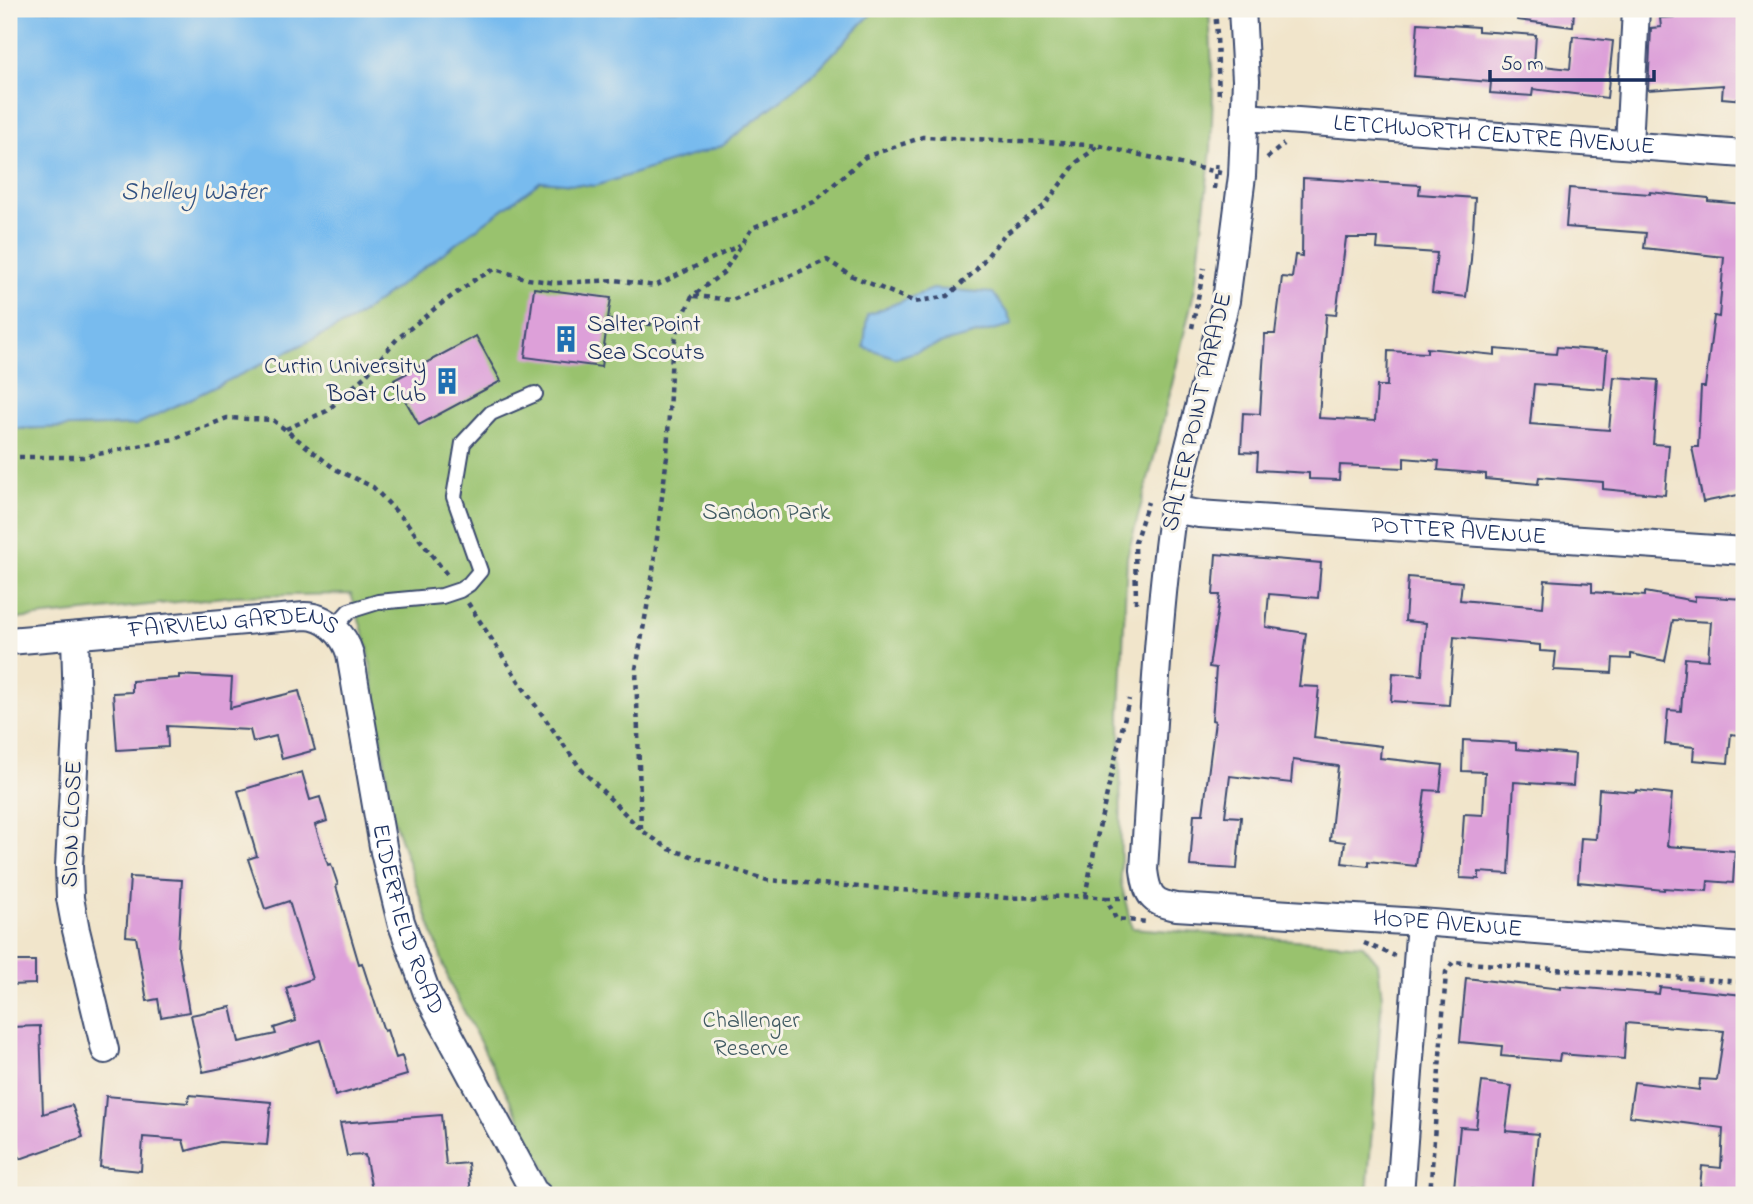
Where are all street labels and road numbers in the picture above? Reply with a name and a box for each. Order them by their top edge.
street label: LETCHWORTH CENTRE AVENUE [1332,106,1656,165]
street label: SALTER POINT PARADE [1154,289,1242,535]
street label: POTTER AVENUE [1370,508,1548,555]
street label: FAIRVIEW GARDENS [126,598,347,648]
street label: SION CLOSE [53,760,93,888]
street label: ELDERFIELD ROAD [362,821,453,1022]
street label: HOPE AVENUE [1372,902,1523,947]

